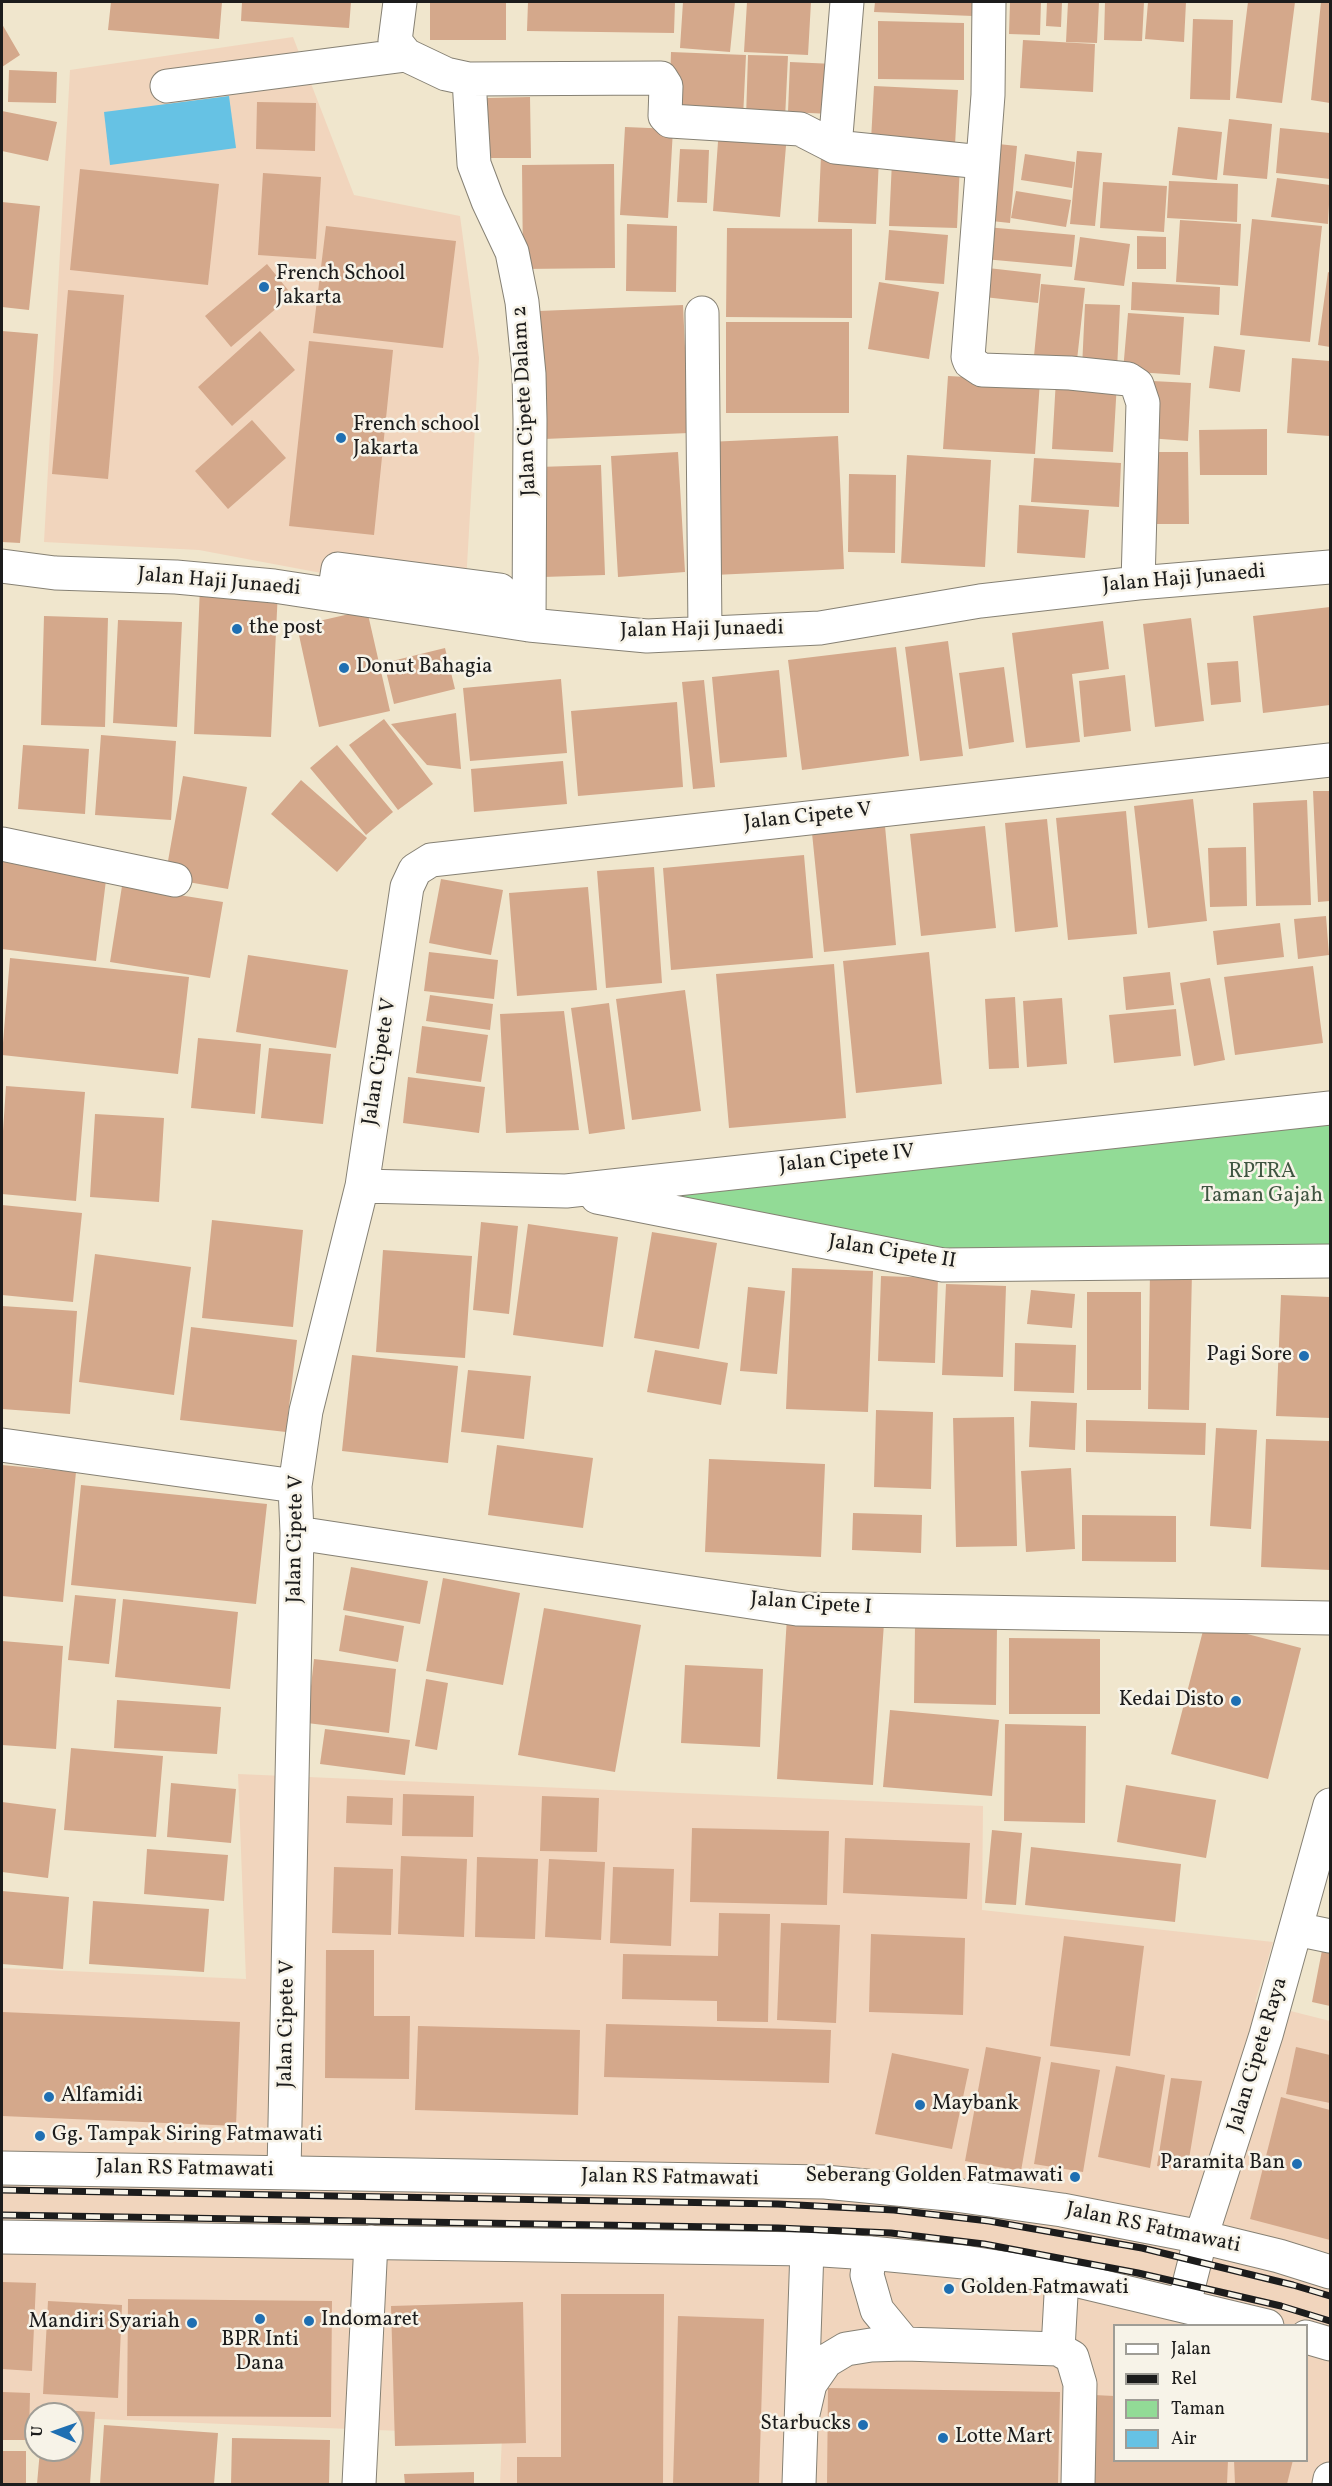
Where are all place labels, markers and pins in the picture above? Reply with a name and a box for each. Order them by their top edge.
place label: French School Jakarta [276,262,405,312]
marker: French School Jakarta [257,280,271,294]
place label: French school Jakarta [353,413,480,463]
marker: French school Jakarta [334,431,348,445]
place label: the post [249,616,323,642]
marker: the post [230,622,244,636]
place label: Donut Bahagia [356,655,492,681]
marker: Donut Bahagia [337,661,351,675]
place label: Pagi Sore [1207,1343,1292,1369]
marker: Pagi Sore [1297,1349,1311,1363]
place label: Kedai Disto [1119,1688,1224,1714]
marker: Kedai Disto [1229,1694,1243,1708]
place label: Alfamidi [61,2084,143,2110]
marker: Alfamidi [42,2090,56,2104]
place label: Maybank [932,2092,1019,2118]
marker: Maybank [913,2098,927,2112]
place label: Gg. Tampak Siring Fatmawati [52,2123,323,2149]
marker: Gg. Tampak Siring Fatmawati [33,2129,47,2143]
place label: Paramita Ban [1160,2151,1285,2177]
marker: Paramita Ban [1290,2157,1304,2171]
place label: Seberang Golden Fatmawati [805,2164,1063,2190]
marker: Seberang Golden Fatmawati [1068,2170,1082,2184]
place label: Golden Fatmawati [961,2276,1129,2302]
marker: Golden Fatmawati [942,2282,956,2296]
place label: Indomaret [321,2308,419,2334]
place label: Mandiri Syariah [28,2310,180,2336]
marker: BPR Inti Dana [253,2312,267,2326]
marker: Indomaret [302,2314,316,2328]
marker: Mandiri Syariah [185,2316,199,2330]
place label: BPR Inti Dana [221,2328,299,2378]
place label: Starbucks [760,2412,851,2438]
marker: Starbucks [856,2418,870,2432]
place label: Lotte Mart [955,2425,1053,2451]
marker: Lotte Mart [936,2431,950,2445]

